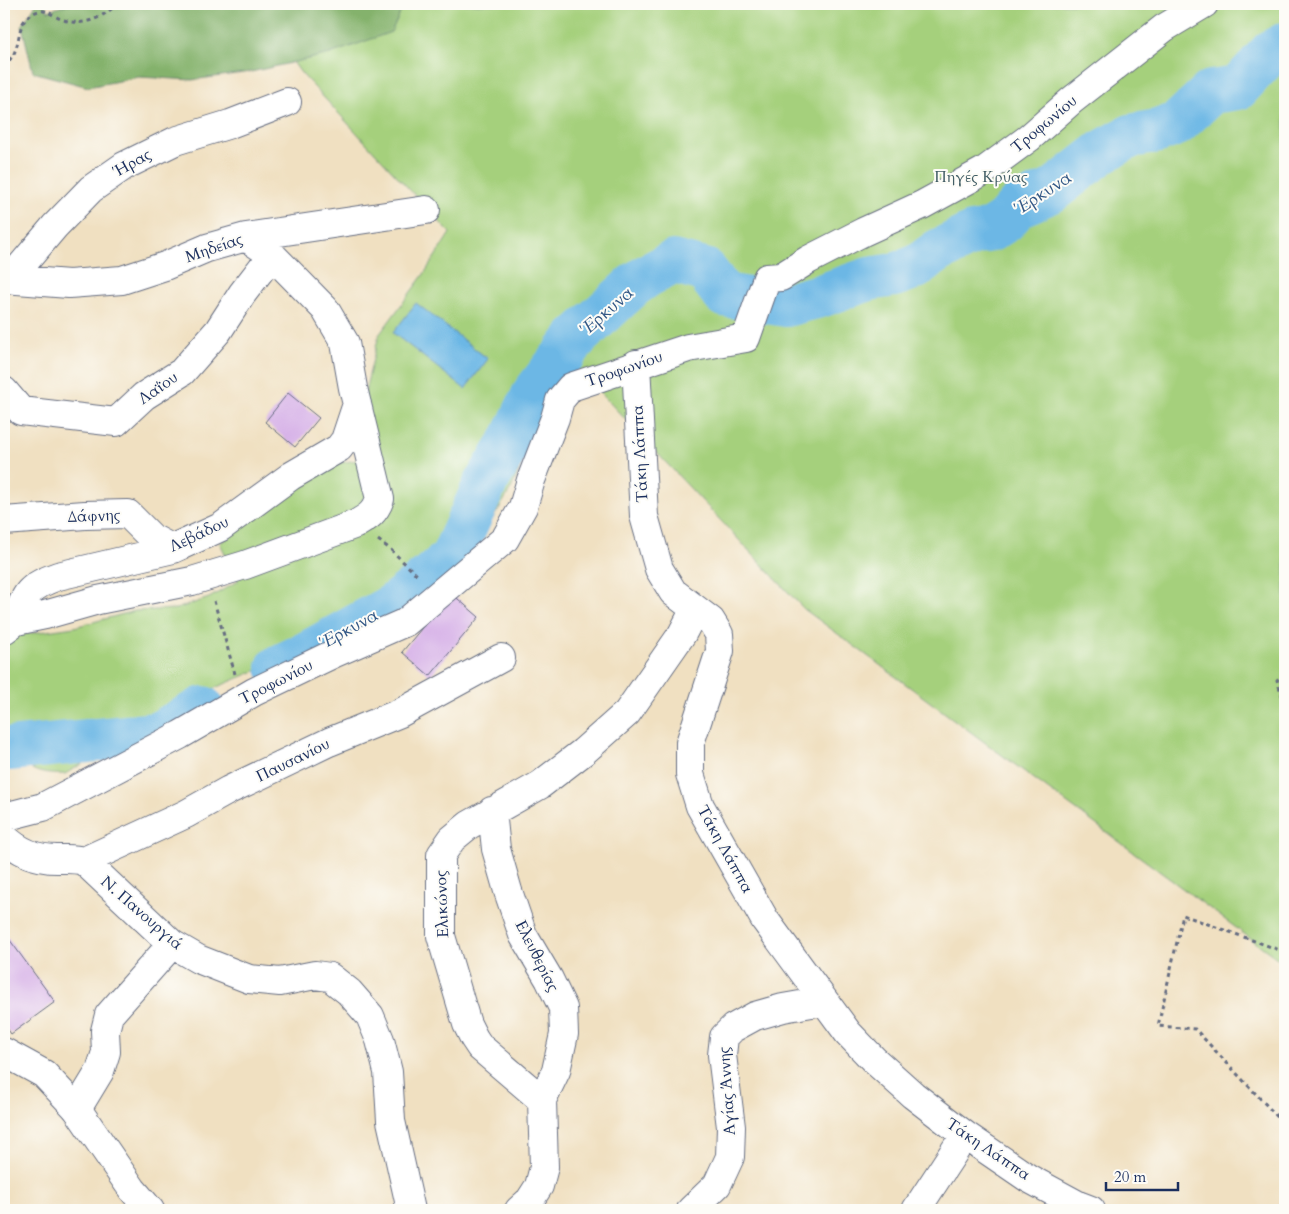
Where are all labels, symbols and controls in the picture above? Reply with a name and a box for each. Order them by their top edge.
street label: Τροφωνίου [1006,90,1082,158]
street label: Ήρας [109,143,155,182]
water label: Έρκυνα [1009,165,1076,221]
park label: Πηγές Κρύας [934,166,1028,188]
street label: Μηδείας [182,228,246,268]
water label: Έρκυνα [574,281,639,342]
street label: Τροφωνίου [582,346,666,392]
street label: Λαΐου [134,366,182,410]
street label: Τάκη Λάππα [626,405,654,503]
street label: Δάφνης [67,504,121,528]
street label: Λεβάδου [166,511,232,557]
water label: Έρκυνα [315,603,383,656]
street label: Τροφωνίου [235,654,317,710]
street label: Παυσανίου [252,733,334,787]
street label: Τάκη Λάππα [692,801,758,897]
street label: Ελικώνος [430,870,454,938]
street label: Ν. Πανουργιά [96,871,188,955]
street label: Ελευθερίας [510,916,564,996]
street label: Αγίας Άννης [713,1046,741,1136]
street label: Τάκη Λάππα [942,1113,1035,1186]
scale bar [1106,1159,1179,1191]
text: 20 m [1114,1167,1146,1187]

